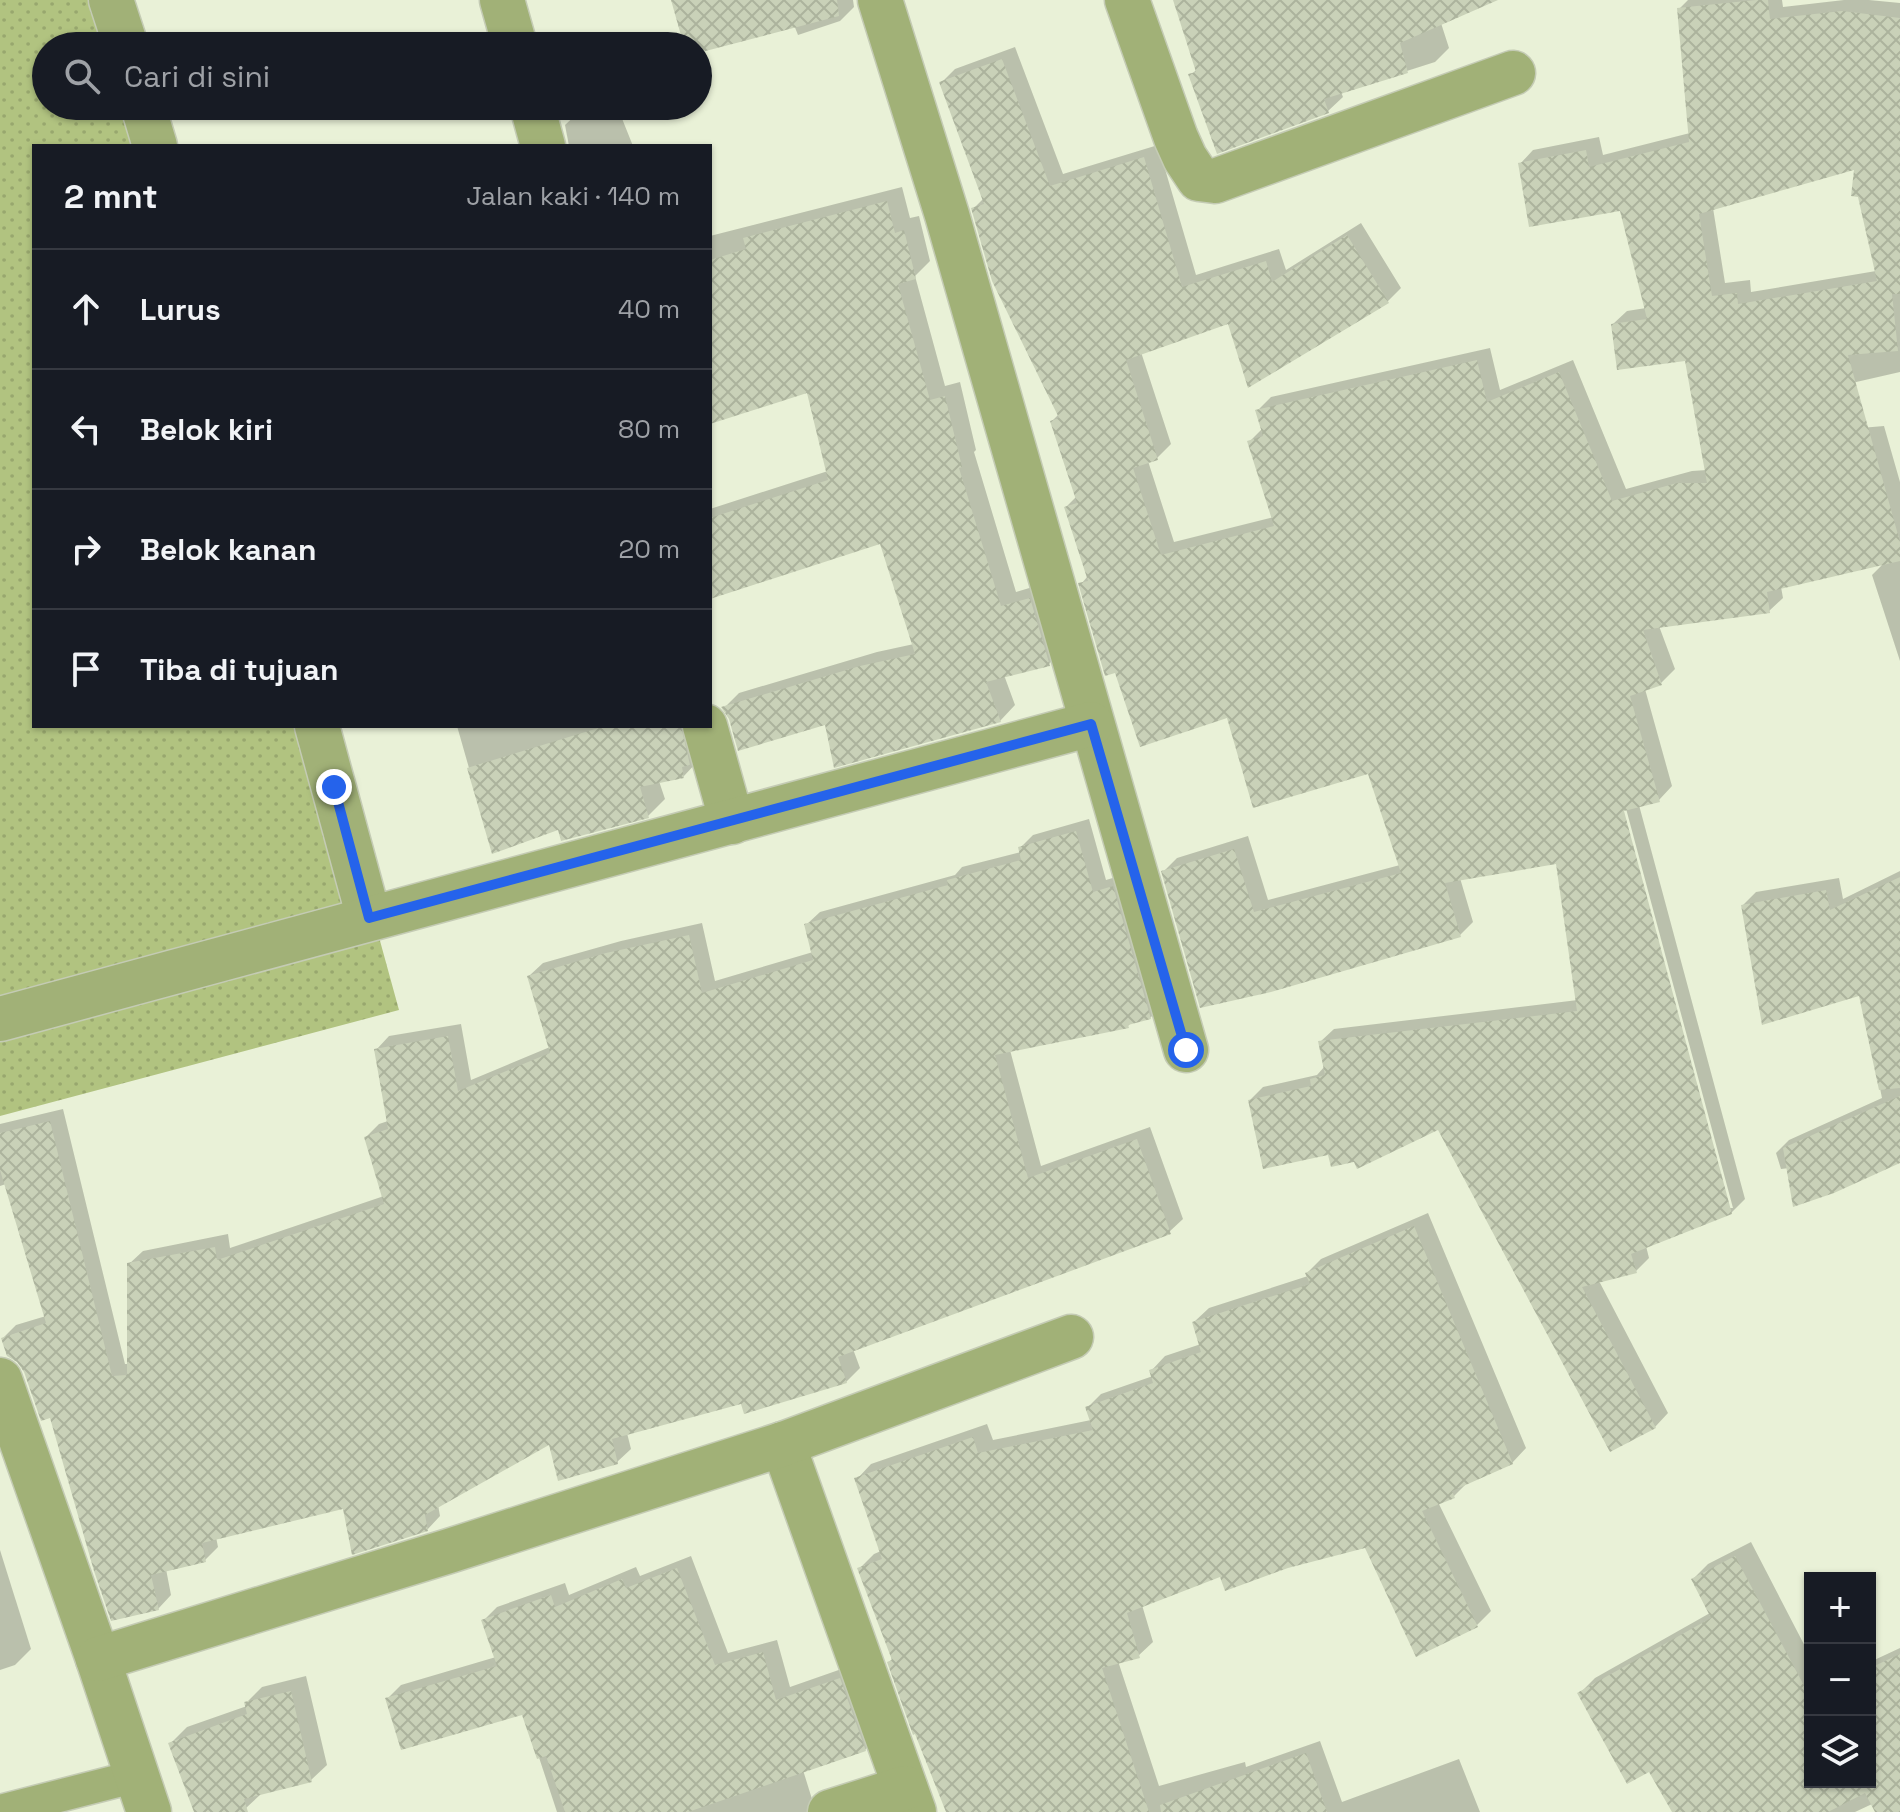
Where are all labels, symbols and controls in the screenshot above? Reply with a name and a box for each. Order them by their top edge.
search box [32,32,712,120]
icon: search [60,54,104,98]
text: Cari di sini [124,57,270,96]
text: 2 mnt [64,175,158,218]
text: Jalan kaki · 140 m [466,179,680,213]
icon: ahead [64,287,108,331]
text: Lurus [140,290,221,329]
text: 40 m [618,292,680,326]
icon: left [64,407,108,451]
text: Belok kiri [140,410,273,449]
text: 80 m [618,412,680,446]
icon: right [64,527,108,571]
text: Belok kanan [140,530,316,569]
text: 20 m [619,532,680,566]
icon: arrive [64,647,108,691]
text: Tiba di tujuan [140,650,339,689]
route end [316,769,352,805]
route start [1168,1032,1204,1068]
map controls [1804,1572,1876,1788]
button: + [1804,1572,1876,1644]
button: − [1804,1644,1876,1716]
button: layers [1804,1716,1876,1788]

